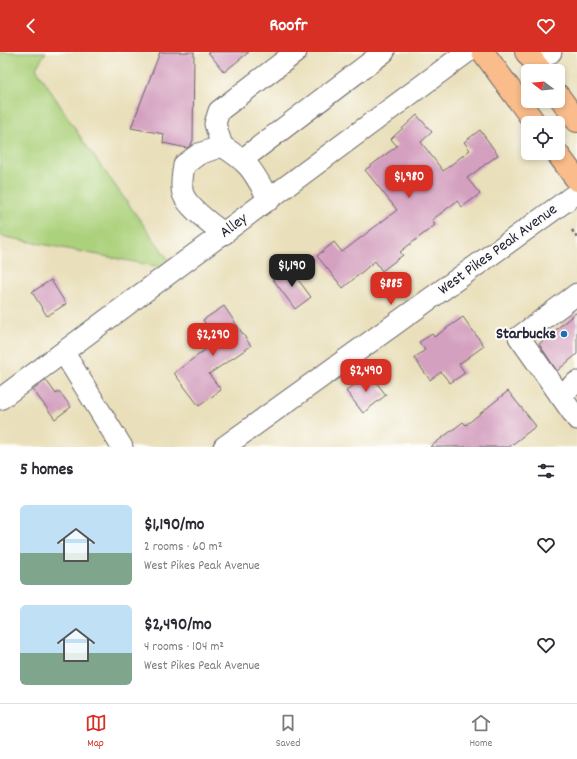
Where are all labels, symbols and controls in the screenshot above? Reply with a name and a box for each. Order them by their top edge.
text: Roofr [270,14,307,39]
icon: back [20,15,42,37]
icon: heart [535,15,557,37]
north arrow [521,64,565,108]
map controls [521,64,565,160]
button: locate [521,116,565,160]
pin: $1,980 [376,165,442,199]
text: $1,980 [394,168,424,187]
street label: West Pikes Peak Avenue [434,199,562,301]
street label: Alley [215,208,253,244]
pin: $1,190 [259,254,325,288]
text: $1,190 [278,257,306,276]
pin: $885 [367,272,415,306]
text: $885 [379,275,403,294]
pin: $2,290 [180,323,246,357]
place label: Starbucks [496,323,556,346]
text: $2,290 [196,326,230,345]
marker: Starbucks [559,329,569,339]
pin: $2,490 [333,359,399,393]
text: $2,490 [349,362,383,381]
text: 5 homes [20,459,73,483]
icon: filters [535,460,557,482]
text: $1,190/mo [144,514,204,538]
icon: home [52,521,100,569]
icon: heart [535,534,557,556]
text: 2 rooms · 60 m² [144,538,222,557]
text: West Pikes Peak Avenue [144,557,260,576]
text: $2,490/mo [144,614,211,638]
icon: home [52,621,100,669]
icon: heart [535,634,557,656]
text: 4 rooms · 104 m² [144,638,224,657]
text: West Pikes Peak Avenue [144,657,260,676]
tab: Map [85,712,107,752]
tab: Saved [276,712,300,752]
tab: Home [469,712,492,752]

